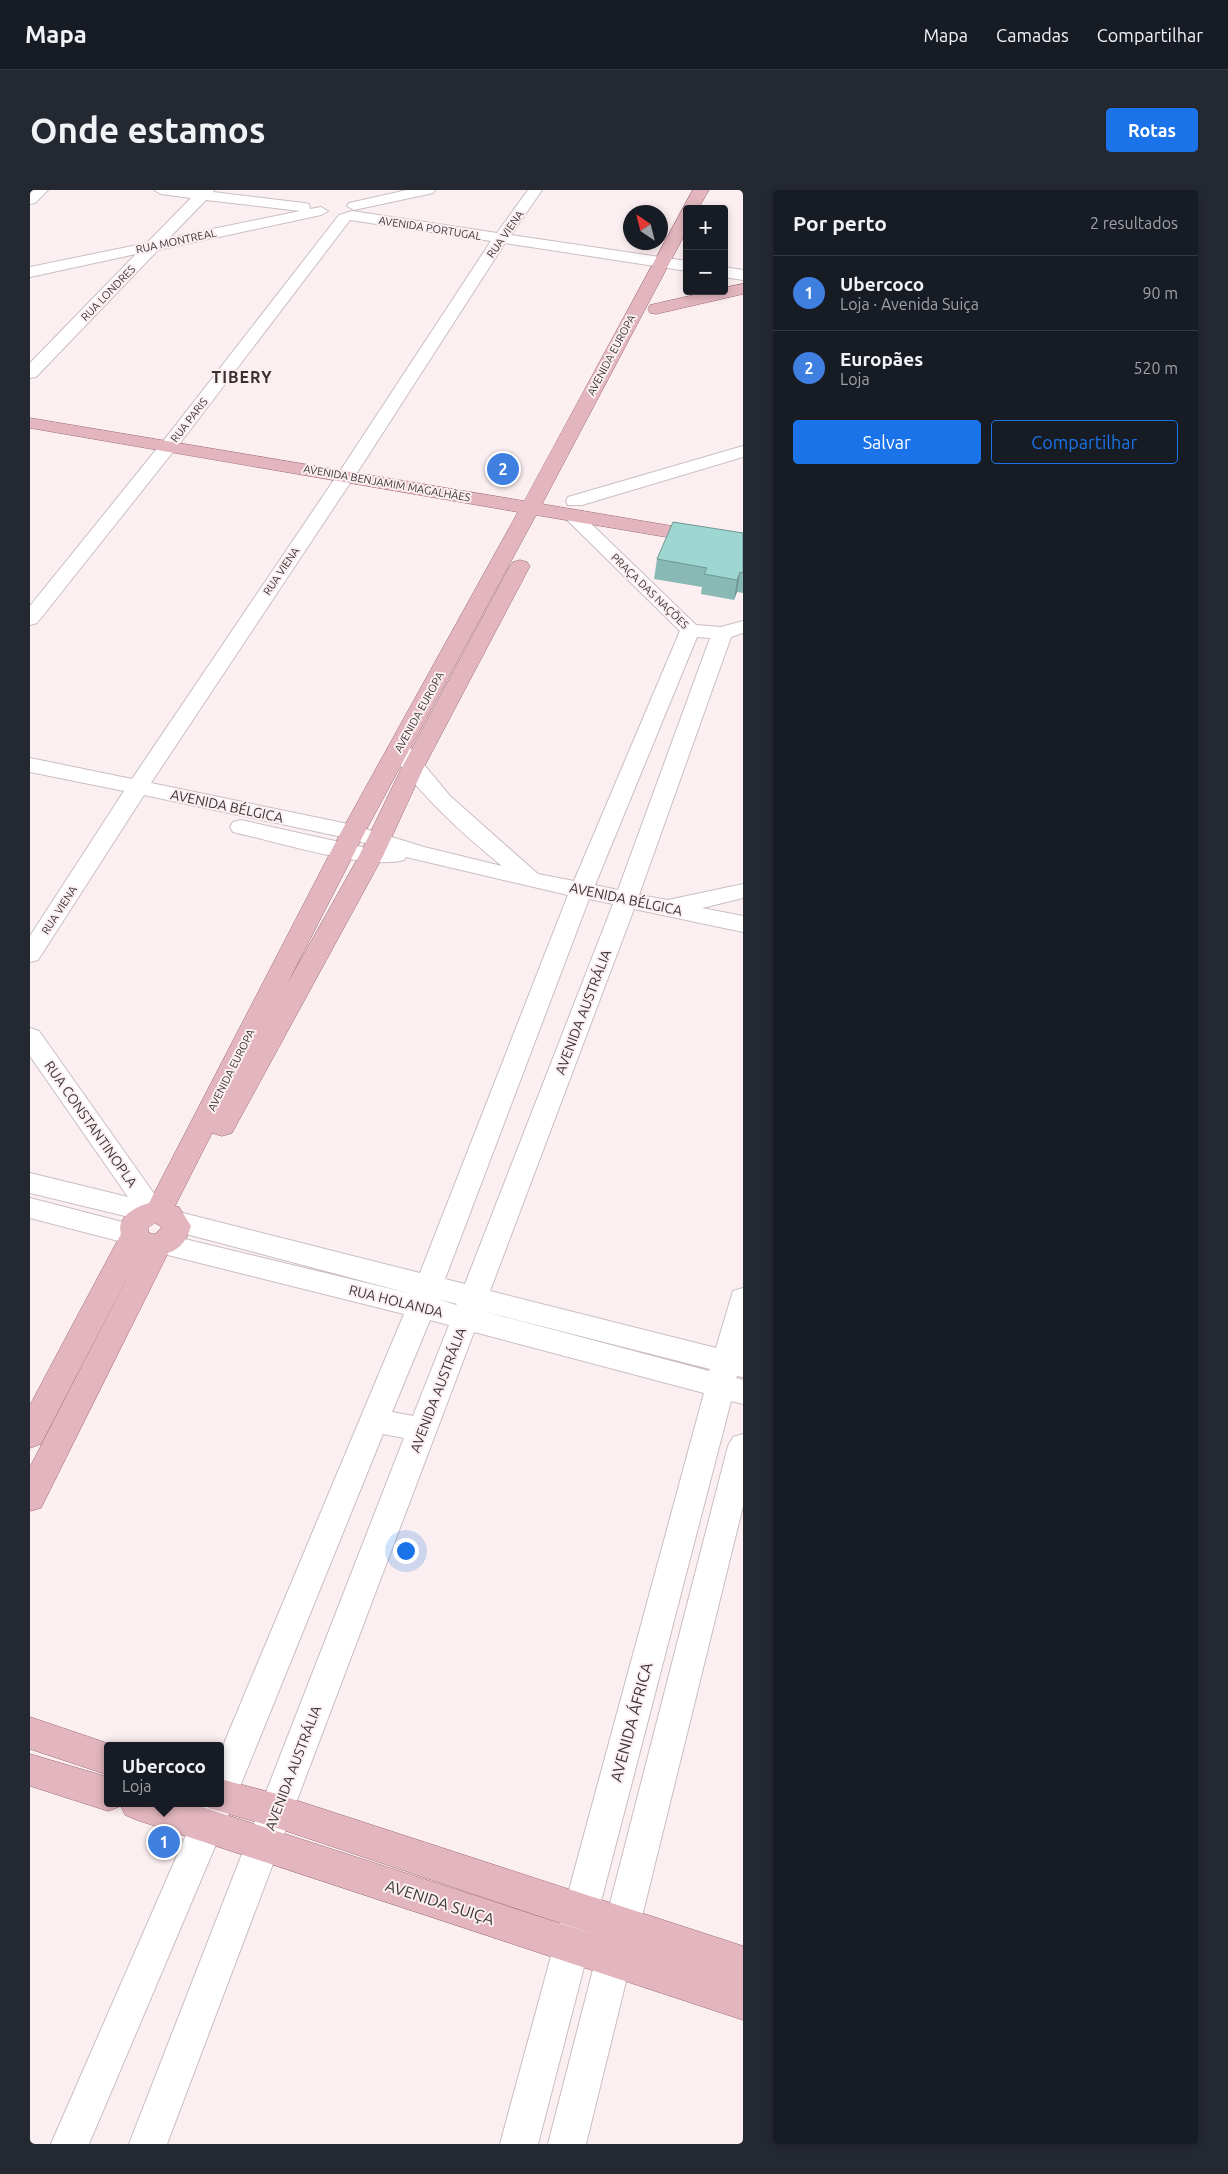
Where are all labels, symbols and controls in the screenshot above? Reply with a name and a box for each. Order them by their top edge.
text: Mapa [25,21,87,48]
text: Mapa [923,25,968,45]
text: Camadas [996,25,1069,45]
text: Compartilhar [1097,25,1203,45]
button: Rotas [1106,108,1198,152]
text: Onde estamos [30,110,265,150]
north arrow [623,205,668,250]
map controls [683,205,728,295]
button: + [683,205,728,250]
street label: RUA VIENA [484,207,526,260]
text: Por perto [793,211,887,235]
street label: AVENIDA PORTUGAL [378,214,482,242]
text: 2 resultados [1090,214,1178,232]
street label: RUA MONTREAL [135,227,218,255]
button: − [683,250,728,295]
street label: RUA LONDRES [79,263,138,323]
text: Ubercoco [840,273,924,295]
text: 1 [804,284,814,302]
text: 90 m [1142,284,1178,302]
text: Loja · Avenida Suiça [840,295,979,313]
street label: AVENIDA EUROPA [585,312,638,398]
text: Europães [840,348,923,370]
text: 2 [804,359,814,377]
text: 520 m [1133,359,1178,377]
district label: TIBERY [212,368,272,386]
text: Loja [840,370,870,388]
street label: RUA PARIS [168,395,210,444]
button: Salvar [793,420,981,464]
button: Compartilhar [991,420,1178,464]
pin: 2 [487,450,519,488]
street label: AVENIDA BENJAMIM MAGALHÃES [303,462,472,504]
street label: RUA VIENA [261,544,302,597]
street label: PRAÇA DAS NAÇÕES [609,551,691,631]
street label: AVENIDA EUROPA [392,669,446,754]
street label: AVENIDA BÉLGICA [169,785,285,826]
street label: AVENIDA BÉLGICA [568,878,684,919]
street label: RUA VIENA [39,883,79,936]
street label: AVENIDA AUSTRÁLIA [551,947,614,1077]
street label: AVENIDA EUROPA [205,1026,257,1113]
street label: RUA CONSTANTINOPLA [41,1058,141,1190]
street label: RUA HOLANDA [347,1282,445,1320]
street label: AVENIDA AUSTRÁLIA [406,1325,469,1455]
your location [393,1538,419,1564]
street label: AVENIDA ÁFRICA [604,1659,656,1784]
street label: AVENIDA AUSTRÁLIA [261,1703,324,1833]
popup [104,1742,224,1807]
text: Ubercoco [122,1755,206,1777]
text: Loja [122,1777,152,1795]
pin: 1 [148,1823,180,1861]
street label: AVENIDA SUIÇA [383,1876,497,1928]

